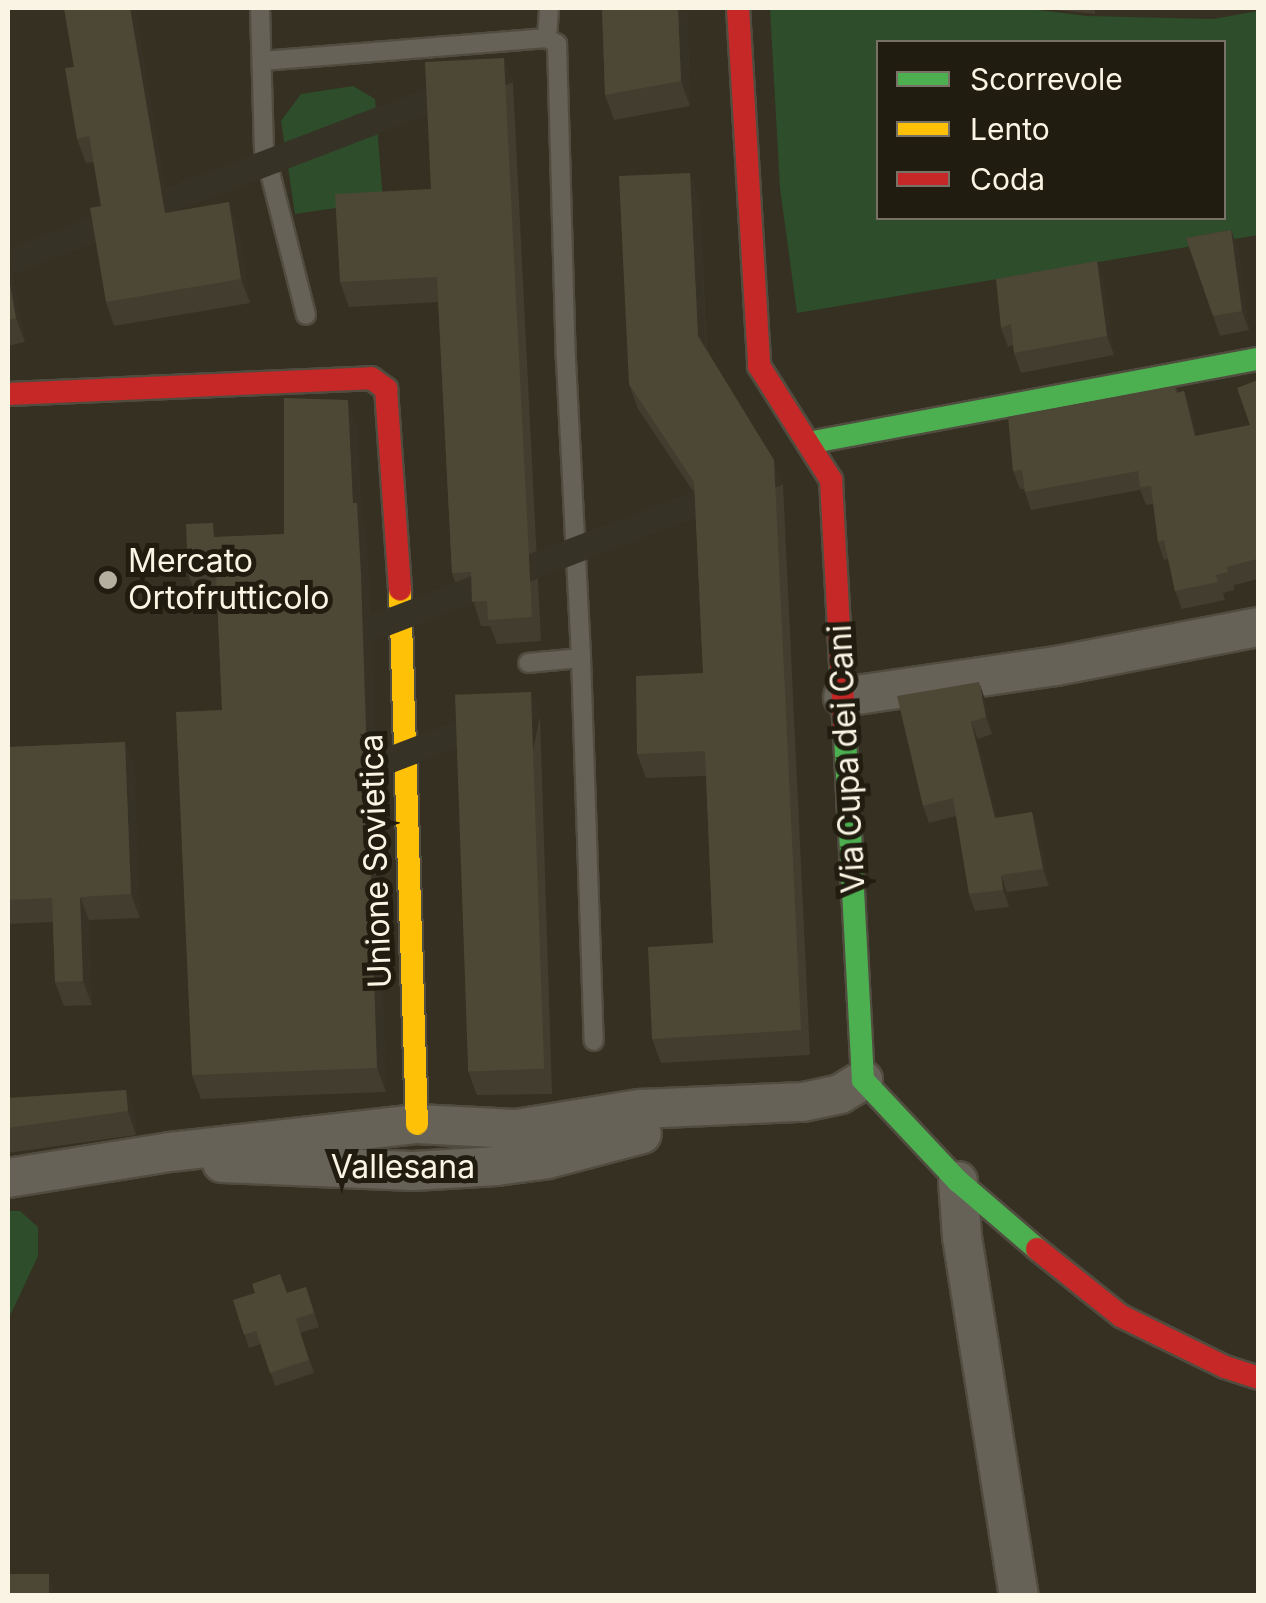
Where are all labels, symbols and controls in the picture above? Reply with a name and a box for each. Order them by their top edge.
legend [876,40,1226,220]
text: Scorrevole [970,61,1123,97]
text: Lento [970,111,1050,147]
text: Coda [970,161,1045,197]
place label: Mercato Ortofrutticolo [128,543,329,618]
marker: Mercato Ortofrutticolo [97,569,119,591]
street label: Via Cupa dei Cani [821,624,873,894]
street label: Unione Sovietica [352,733,400,989]
street label: Vallesana [331,1148,475,1186]

